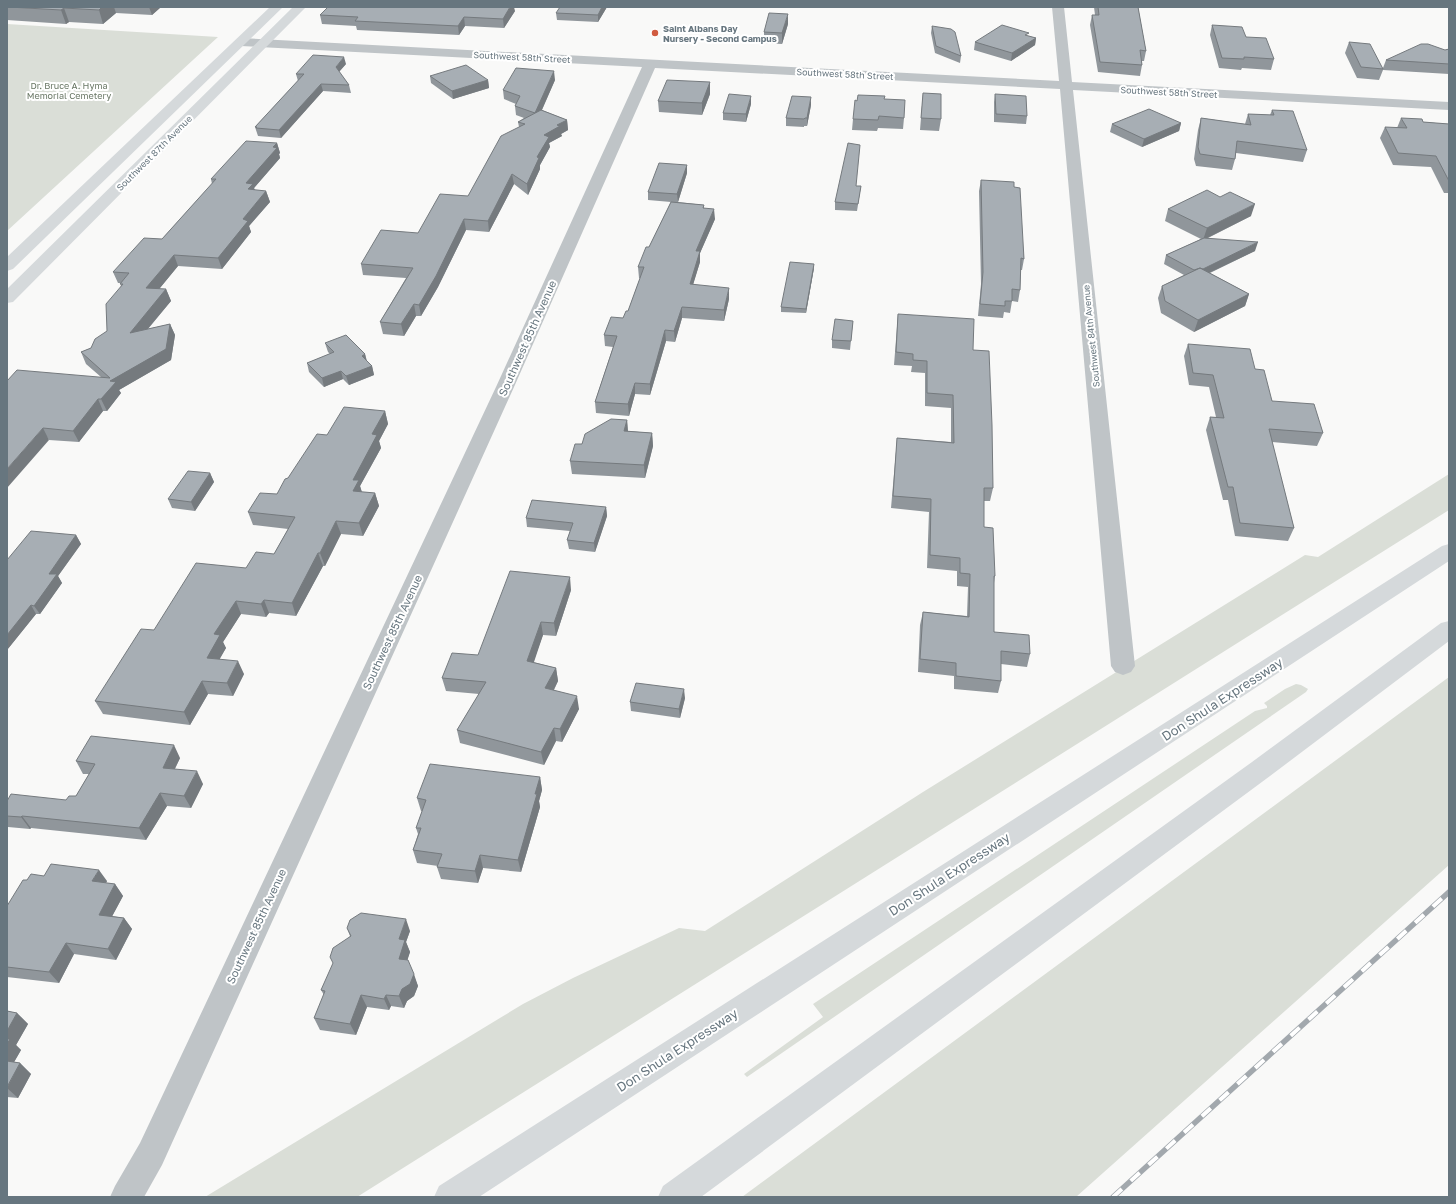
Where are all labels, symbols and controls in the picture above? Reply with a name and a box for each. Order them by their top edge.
place label: Saint Albans Day Nursery - Second Campus [663,23,777,44]
marker: Saint Albans Day Nursery - Second Campus [650,28,660,38]
street label: Southwest 58th Street [473,49,571,65]
street label: Southwest 58th Street [796,66,894,82]
park label: Dr. Bruce A. Hyma Memorial Cemetery [27,80,111,101]
street label: Southwest 58th Street [1120,84,1218,100]
street label: Southwest 87th Avenue [114,113,194,193]
street label: Southwest 85th Avenue [496,278,558,398]
street label: Southwest 84th Avenue [1080,284,1102,388]
street label: Southwest 85th Avenue [360,572,424,692]
street label: Don Shula Expressway [1158,653,1286,744]
street label: Don Shula Expressway [885,828,1013,919]
street label: Southwest 85th Avenue [224,866,288,986]
street label: Don Shula Expressway [613,1004,741,1095]

